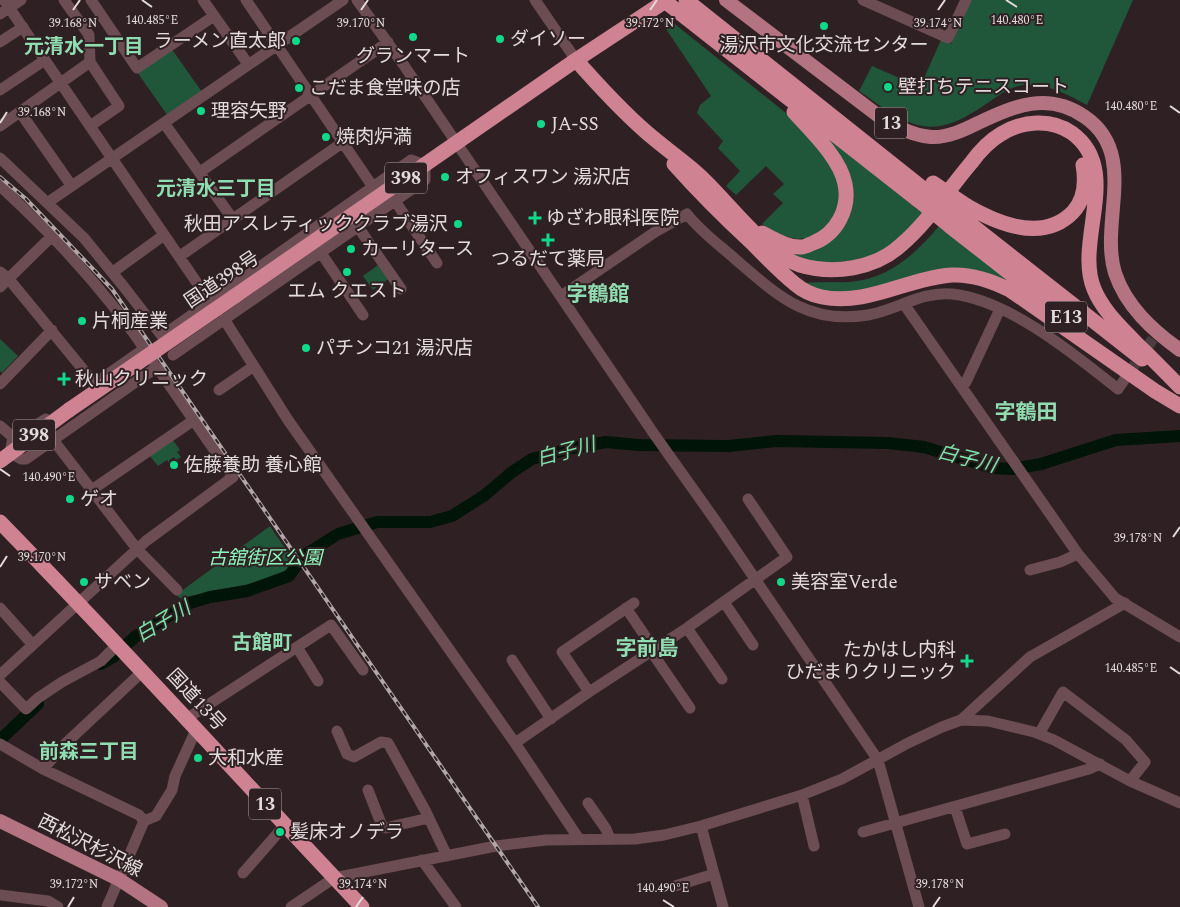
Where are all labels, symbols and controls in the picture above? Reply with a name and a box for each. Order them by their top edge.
text: 140.485°E [126,11,178,30]
text: 140.480°E [991,11,1043,30]
text: 39.168°N [49,14,97,33]
text: 39.170°N [337,14,385,33]
text: 39.172°N [626,14,674,33]
text: 39.174°N [914,14,962,33]
marker: 湯沢市文化交流センター [818,20,830,32]
place label: ダイソー [510,25,586,54]
place label: ラーメン直太郎 [154,27,286,56]
marker: グランマート [407,31,419,43]
place label: 湯沢市文化交流センター [719,31,929,60]
district label: 元清水一丁目 [24,32,144,62]
marker: ダイソー [494,33,506,45]
marker: ラーメン直太郎 [290,35,302,47]
place label: グランマート [356,42,470,71]
place label: 壁打ちテニスコート [898,73,1069,102]
place label: こだま食堂味の店 [309,74,461,103]
marker: 壁打ちテニスコート [882,81,894,93]
marker: こだま食堂味の店 [293,82,305,94]
place label: 理容矢野 [211,97,287,126]
text: 140.480°E [1105,97,1157,116]
text: 39.168°N [18,103,66,122]
marker: 理容矢野 [195,105,207,117]
road number: 13 [875,108,907,138]
place label: JA-SS [551,110,599,139]
marker: JA-SS [535,118,547,130]
place label: 焼肉炉満 [336,123,412,152]
marker: 焼肉炉満 [320,131,332,143]
road number: 398 [385,162,427,194]
place label: オフィスワン 湯沢店 [455,163,630,192]
marker: オフィスワン 湯沢店 [439,171,451,183]
district label: 元清水三丁目 [156,174,276,204]
place label: ゆざわ眼科医院 [546,204,679,233]
place label: 秋田アスレティッククラブ湯沢 [184,210,448,239]
marker: ゆざわ眼科医院 [528,211,542,225]
marker: 秋田アスレティッククラブ湯沢 [452,218,464,230]
marker: つるだて薬局 [542,234,554,246]
place label: カーリタース [361,235,474,264]
marker: カーリタース [345,243,357,255]
street label: 国道398号 [178,244,266,316]
place label: つるだて薬局 [491,245,605,274]
marker: エム クエスト [341,266,353,278]
place label: エム クエスト [288,277,406,306]
district label: 字鶴館 [567,279,630,311]
road number: E13 [1045,302,1087,332]
place label: 片桐産業 [92,307,168,336]
marker: 片桐産業 [76,315,88,327]
place label: パチンコ21 湯沢店 [316,334,473,363]
marker: パチンコ21 湯沢店 [300,342,312,354]
place label: 秋山クリニック [75,365,208,394]
marker: 秋山クリニック [57,372,71,386]
district label: 字鶴田 [995,397,1058,429]
road number: 398 [13,420,55,450]
water label: 白子川 [533,429,601,474]
water label: 白子川 [934,437,1002,481]
place label: 佐藤養助 養心館 [184,451,322,480]
marker: 佐藤養助 養心館 [168,459,180,471]
text: 140.490°E [23,468,75,487]
place label: ゲオ [80,485,118,514]
marker: ゲオ [64,493,76,505]
text: 39.178°N [1114,529,1162,548]
park label: 古舘街区公園 [208,544,325,573]
text: 39.170°N [18,548,66,567]
place label: サベン [94,568,151,597]
place label: 美容室Verde [791,568,898,597]
marker: サベン [78,576,90,588]
marker: 美容室Verde [775,576,787,588]
water label: 白子川 [130,593,198,650]
district label: 古館町 [232,628,292,658]
district label: 字前島 [616,633,679,665]
place label: たかはし内科 ひだまりクリニック [785,636,956,687]
marker: たかはし内科 ひだまりクリニック [960,654,974,668]
text: 140.485°E [1105,659,1157,678]
street label: 国道13号 [159,662,233,738]
district label: 前森三丁目 [39,737,139,767]
place label: 大和水産 [208,744,284,773]
marker: 大和水産 [192,752,204,764]
road number: 13 [249,789,281,820]
street label: 西松沢杉沢線 [33,807,147,885]
place label: 髪床オノデラ [290,818,404,847]
marker: 髪床オノデラ [274,826,286,838]
text: 39.172°N [50,875,98,894]
text: 39.174°N [339,875,387,894]
text: 39.178°N [916,875,964,894]
text: 140.490°E [637,879,689,898]

